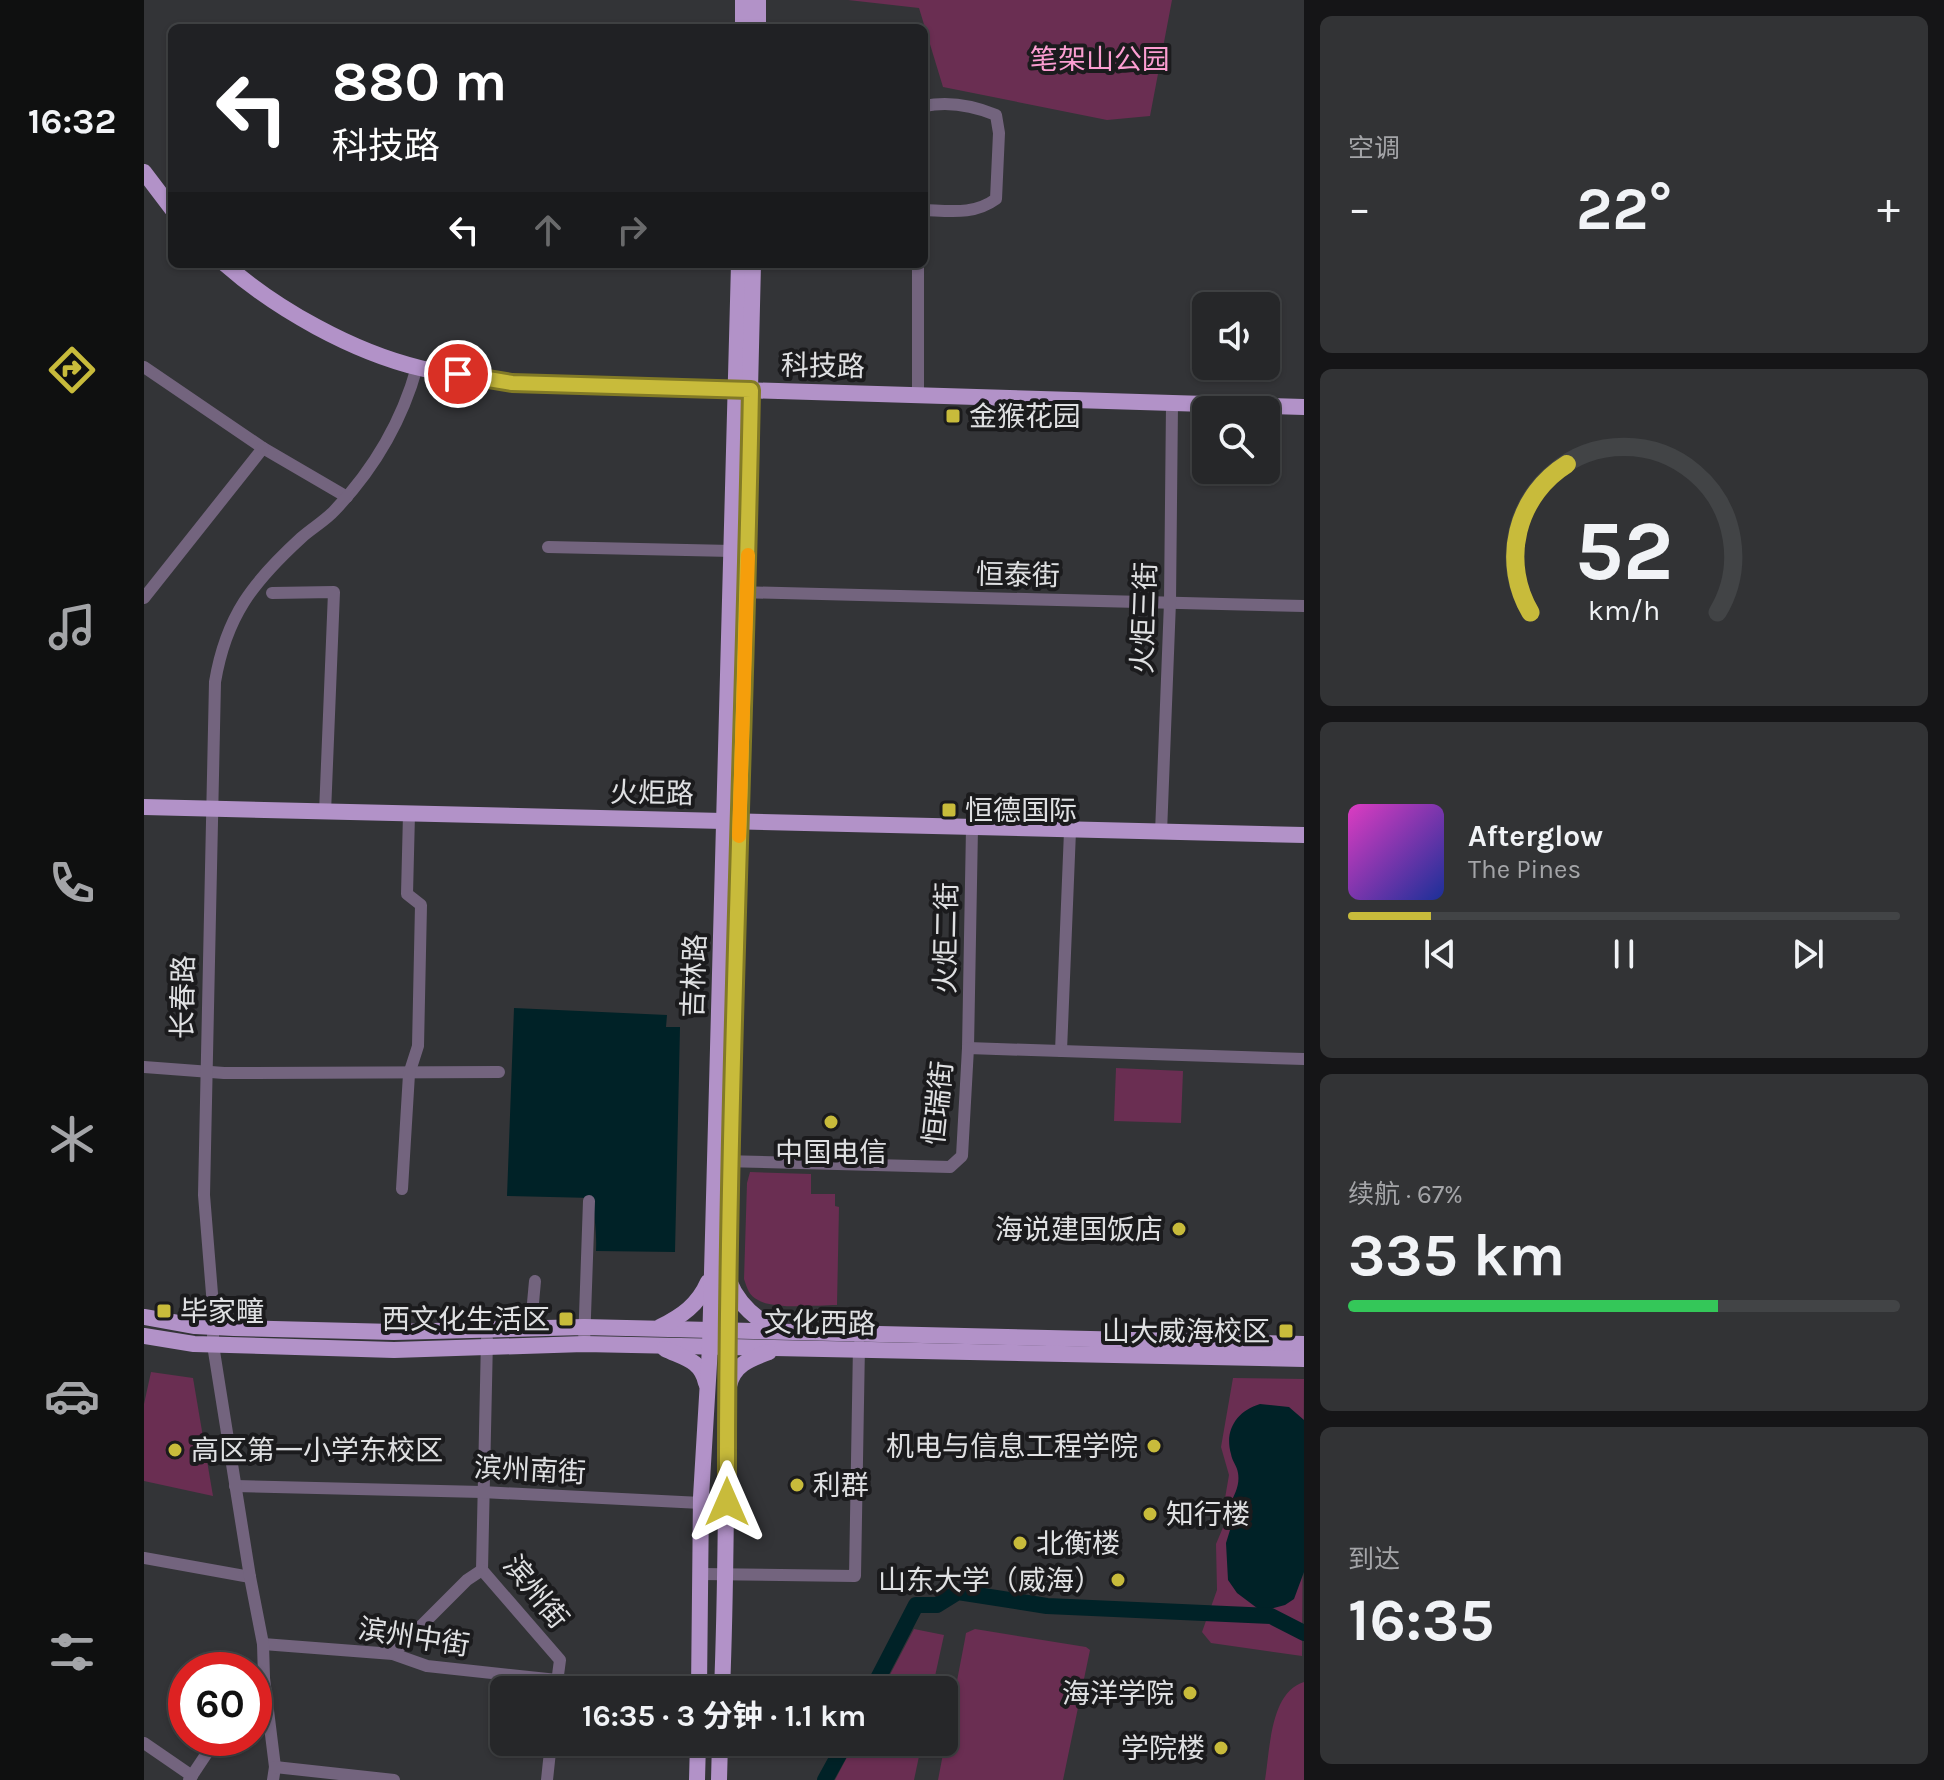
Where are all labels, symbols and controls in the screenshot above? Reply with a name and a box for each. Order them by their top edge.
park label: 笔架山公园 [1030,43,1170,76]
text: 880 m [332,49,507,114]
icon: left [200,56,304,160]
text: 16:32 [28,100,116,142]
text: 科技路 [332,125,440,167]
text: 空调 [1348,133,1400,164]
text: 22° [1576,174,1672,244]
text: − [1348,183,1371,234]
text: + [1877,183,1900,234]
icon: left [442,208,486,252]
icon: ahead [526,208,570,252]
icon: right [610,208,654,252]
map controls [1192,292,1280,484]
button: sound [1192,292,1280,380]
pin [424,340,492,408]
icon: directions [44,342,100,398]
street label: 科技路 [781,349,865,383]
icon: arrive [436,352,480,396]
button: search [1192,396,1280,484]
place label: 金猴花园 [969,400,1081,433]
marker: 金猴花园 [944,407,962,425]
text: 52 [1575,503,1673,600]
street label: 恒泰街 [976,558,1060,592]
street label: 火炬三街 [1126,561,1162,675]
text: km/h [1588,594,1660,627]
icon: music [44,599,100,655]
street label: 火炬路 [610,776,694,810]
place label: 恒德国际 [965,794,1077,827]
marker: 恒德国际 [940,801,958,819]
text: Afterglow [1468,818,1603,854]
text: The Pines [1468,854,1581,885]
icon: phone [44,855,100,911]
street label: 火炬二街 [929,882,963,994]
icon: previous [1418,932,1462,976]
icon: pause [1602,932,1646,976]
icon: next [1786,932,1830,976]
street label: 吉林路 [676,933,712,1019]
street label: 长春路 [166,955,200,1039]
street label: 恒瑞街 [917,1059,959,1147]
icon: climate [44,1111,100,1167]
marker: 中国电信 [822,1113,840,1131]
place label: 中国电信 [775,1136,887,1169]
text: 续航 · 67% [1348,1179,1463,1210]
place label: 海说建国饭店 [995,1213,1163,1246]
marker: 海说建国饭店 [1170,1220,1188,1238]
text: 335 km [1348,1220,1565,1290]
place label: 毕家疃 [180,1295,264,1328]
marker: 毕家疃 [155,1302,173,1320]
place label: 西文化生活区 [382,1303,550,1336]
street label: 文化西路 [764,1306,876,1340]
marker: 西文化生活区 [557,1310,575,1328]
place label: 山大威海校区 [1102,1315,1270,1348]
marker: 山大威海校区 [1277,1322,1295,1340]
icon: car [44,1368,100,1424]
place label: 机电与信息工程学院 [886,1430,1138,1463]
place label: 高区第一小学东校区 [191,1434,443,1467]
marker: 机电与信息工程学院 [1145,1437,1163,1455]
marker: 高区第一小学东校区 [166,1441,184,1459]
street label: 滨州南街 [473,1451,587,1489]
position arrow [685,1460,769,1544]
place label: 利群 [813,1469,869,1502]
marker: 利群 [788,1476,806,1494]
place label: 知行楼 [1166,1498,1250,1531]
marker: 知行楼 [1141,1505,1159,1523]
place label: 北衡楼 [1036,1527,1120,1560]
marker: 北衡楼 [1011,1534,1029,1552]
text: 到达 [1348,1544,1400,1575]
street label: 滨州街 [497,1549,575,1635]
place label: 山东大学（威海） [878,1564,1102,1597]
marker: 山东大学（威海） [1109,1571,1127,1589]
text: 16:35 [1348,1585,1494,1655]
street label: 滨州中街 [356,1612,472,1662]
icon: filters [44,1624,100,1680]
speed limit sign: 60 [168,1652,272,1756]
place label: 海洋学院 [1062,1677,1174,1710]
marker: 海洋学院 [1181,1684,1199,1702]
text: 16:35 · 3 分钟 · 1.1 km [582,1698,866,1734]
place label: 学院楼 [1121,1732,1205,1765]
marker: 学院楼 [1212,1739,1230,1757]

